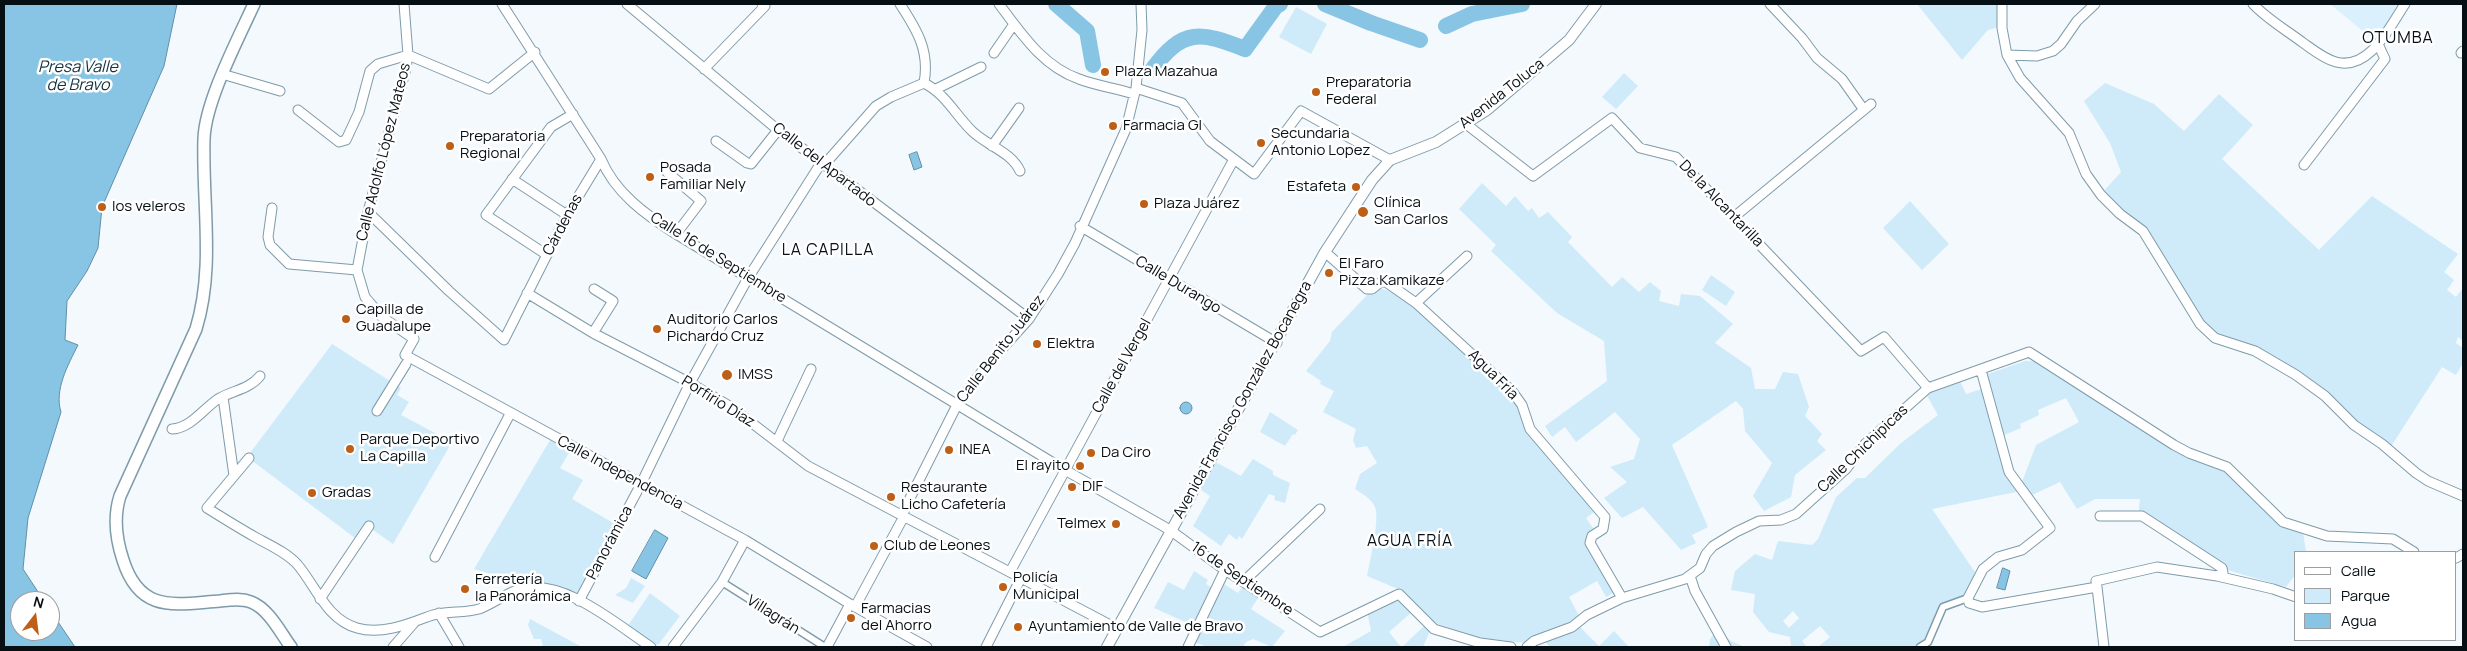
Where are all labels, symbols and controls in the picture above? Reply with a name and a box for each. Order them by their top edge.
district label: OTUMBA [2362,29,2434,49]
street label: Avenida Toluca [1456,55,1548,133]
water label: Presa Valle de Bravo [38,58,118,96]
street label: Calle Adolfo López Mateos [353,61,415,243]
place label: Plaza Mazahua [1115,63,1218,81]
marker: Plaza Mazahua [1099,66,1111,78]
place label: Preparatoria Federal [1326,74,1411,109]
marker: Preparatoria Federal [1310,86,1322,98]
place label: Farmacia GI [1123,117,1202,135]
street label: Calle del Apartado [769,119,879,211]
marker: Farmacia GI [1107,120,1119,132]
place label: Secundaria Antonio Lopez [1271,125,1370,160]
place label: Preparatoria Regional [460,128,545,163]
marker: Secundaria Antonio Lopez [1255,137,1267,149]
marker: Preparatoria Regional [444,140,456,152]
street label: De la Alcantarilla [1675,157,1767,251]
place label: Posada Familiar Nely [660,159,746,194]
marker: Posada Familiar Nely [644,171,656,183]
place label: Estafeta [1287,178,1346,196]
marker: Estafeta [1350,181,1362,193]
street label: Cárdenas [539,191,587,259]
place label: Clínica San Carlos [1374,194,1448,229]
place label: Plaza Juárez [1154,195,1240,213]
place label: los veleros [112,198,185,216]
marker: Plaza Juárez [1138,198,1150,210]
marker: los veleros [96,201,108,213]
marker: Clínica San Carlos [1356,205,1370,219]
street label: Calle 16 de Septiembre [647,209,789,307]
district label: LA CAPILLA [780,241,876,261]
street label: Calle Durango [1132,252,1224,318]
place label: El Faro Pizza.Kamikaze [1339,255,1444,290]
marker: El Faro Pizza.Kamikaze [1323,267,1335,279]
street label: Avenida Francisco González Bocanegra [1170,278,1316,522]
street label: Calle Benito Juárez [953,292,1049,406]
place label: Capilla de Guadalupe [356,301,431,336]
place label: Auditorio Carlos Pichardo Cruz [667,311,778,346]
marker: Capilla de Guadalupe [340,313,352,325]
street label: Calle del Vergel [1089,316,1155,416]
marker: Auditorio Carlos Pichardo Cruz [651,323,663,335]
place label: Elektra [1047,335,1095,353]
marker: Elektra [1031,338,1043,350]
street label: Agua Fría [1464,346,1522,404]
place label: IMSS [738,366,773,384]
marker: IMSS [720,368,734,382]
street label: Porfirio Díaz [678,372,758,432]
street label: Calle Chichipicas [1814,401,1912,497]
place label: Parque Deportivo La Capilla [360,431,479,466]
street label: Calle Independencia [554,432,686,514]
place label: INEA [959,441,991,459]
marker: Parque Deportivo La Capilla [344,443,356,455]
marker: INEA [943,444,955,456]
place label: Da Ciro [1101,444,1151,462]
marker: Da Ciro [1085,447,1097,459]
place label: El rayito [1016,457,1070,475]
marker: El rayito [1074,460,1086,472]
place label: DIF [1082,478,1103,496]
place label: Restaurante Licho Cafetería [901,479,1006,514]
marker: DIF [1066,481,1078,493]
place label: Gradas [322,484,371,502]
marker: Gradas [306,487,318,499]
marker: Restaurante Licho Cafetería [885,491,897,503]
street label: Panorámica [583,503,637,583]
place label: Telmex [1057,515,1106,533]
marker: Telmex [1110,518,1122,530]
district label: AGUA FRÍA [1366,532,1454,552]
place label: Club de Leones [884,537,990,555]
street label: 16 de Septiembre [1188,538,1296,620]
marker: Club de Leones [868,540,880,552]
legend [2294,551,2457,641]
text: Calle [2341,560,2376,581]
place label: Policía Municipal [1013,569,1079,604]
place label: Ferretería la Panorámica [475,571,571,606]
marker: Policía Municipal [997,581,1009,593]
marker: Ferretería la Panorámica [459,583,471,595]
text: Parque [2341,585,2390,606]
north arrow [10,591,60,641]
text: N [31,592,46,612]
street label: Villagrán [743,592,803,638]
place label: Farmacias del Ahorro [861,600,932,635]
text: Agua [2341,610,2377,631]
marker: Farmacias del Ahorro [845,612,857,624]
place label: Ayuntamiento de Valle de Bravo [1028,618,1243,636]
marker: Ayuntamiento de Valle de Bravo [1012,621,1024,633]

